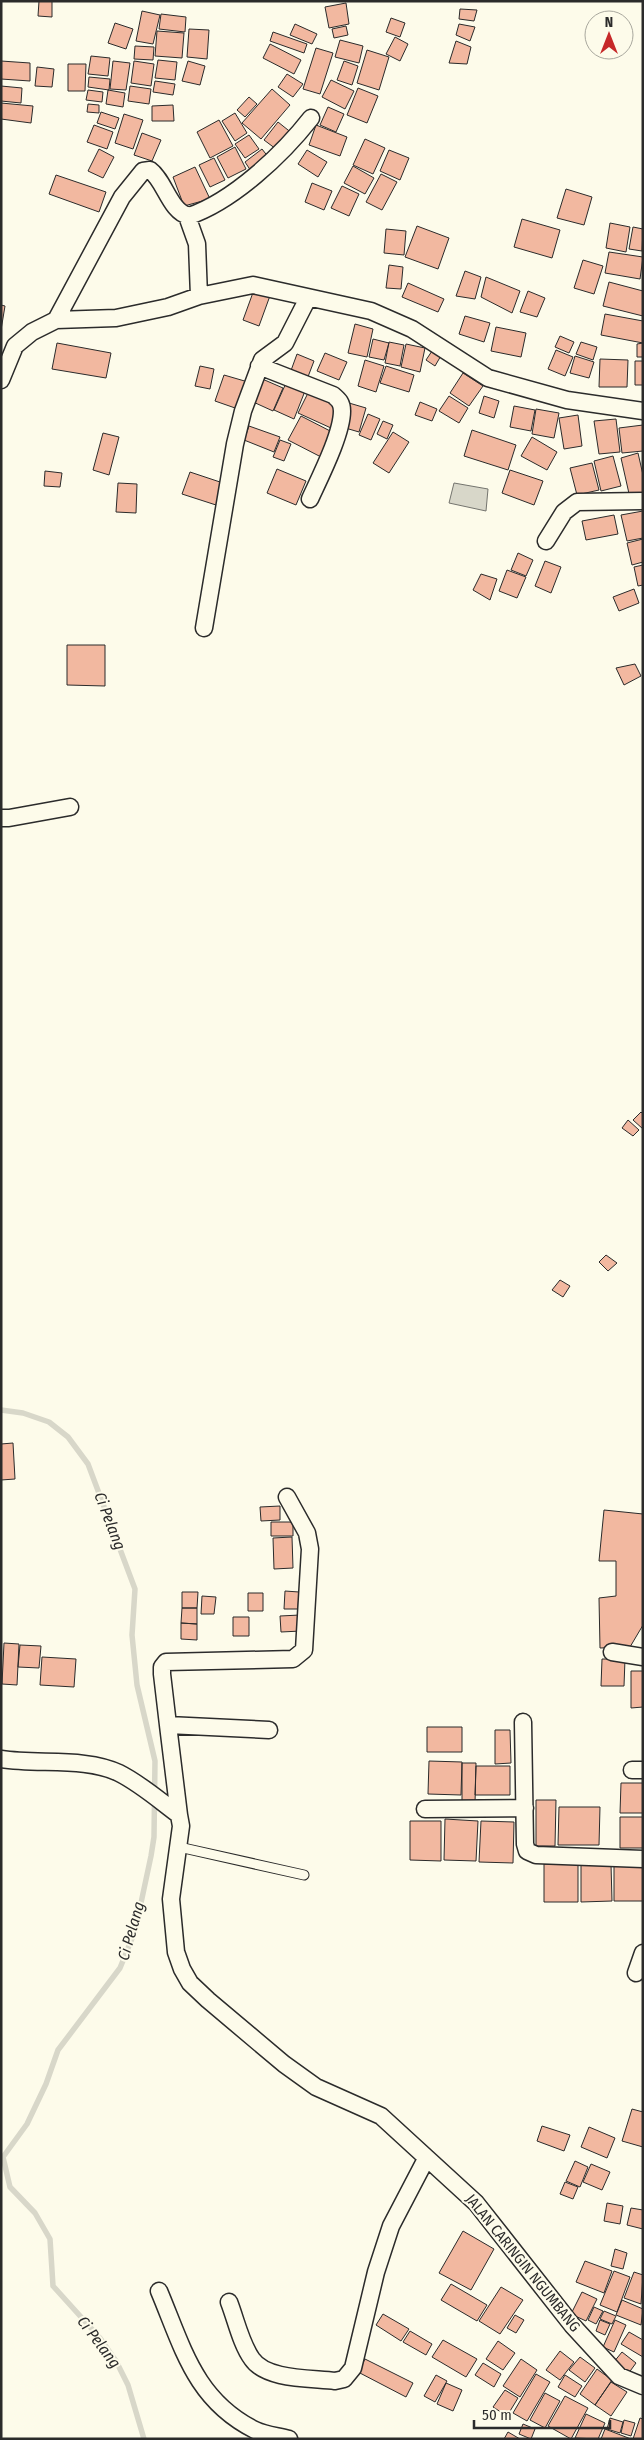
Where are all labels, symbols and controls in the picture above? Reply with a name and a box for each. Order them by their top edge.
north arrow [584,10,634,60]
text: N [605,14,613,31]
water label: Ci Pelang [90,1489,130,1553]
water label: Ci Pelang [114,1899,148,1963]
street label: JALAN CARINGIN NGUMBANG [462,2191,584,2335]
water label: Ci Pelang [73,2312,125,2372]
scale bar [474,2398,610,2430]
text: 50 m [482,2406,512,2424]

